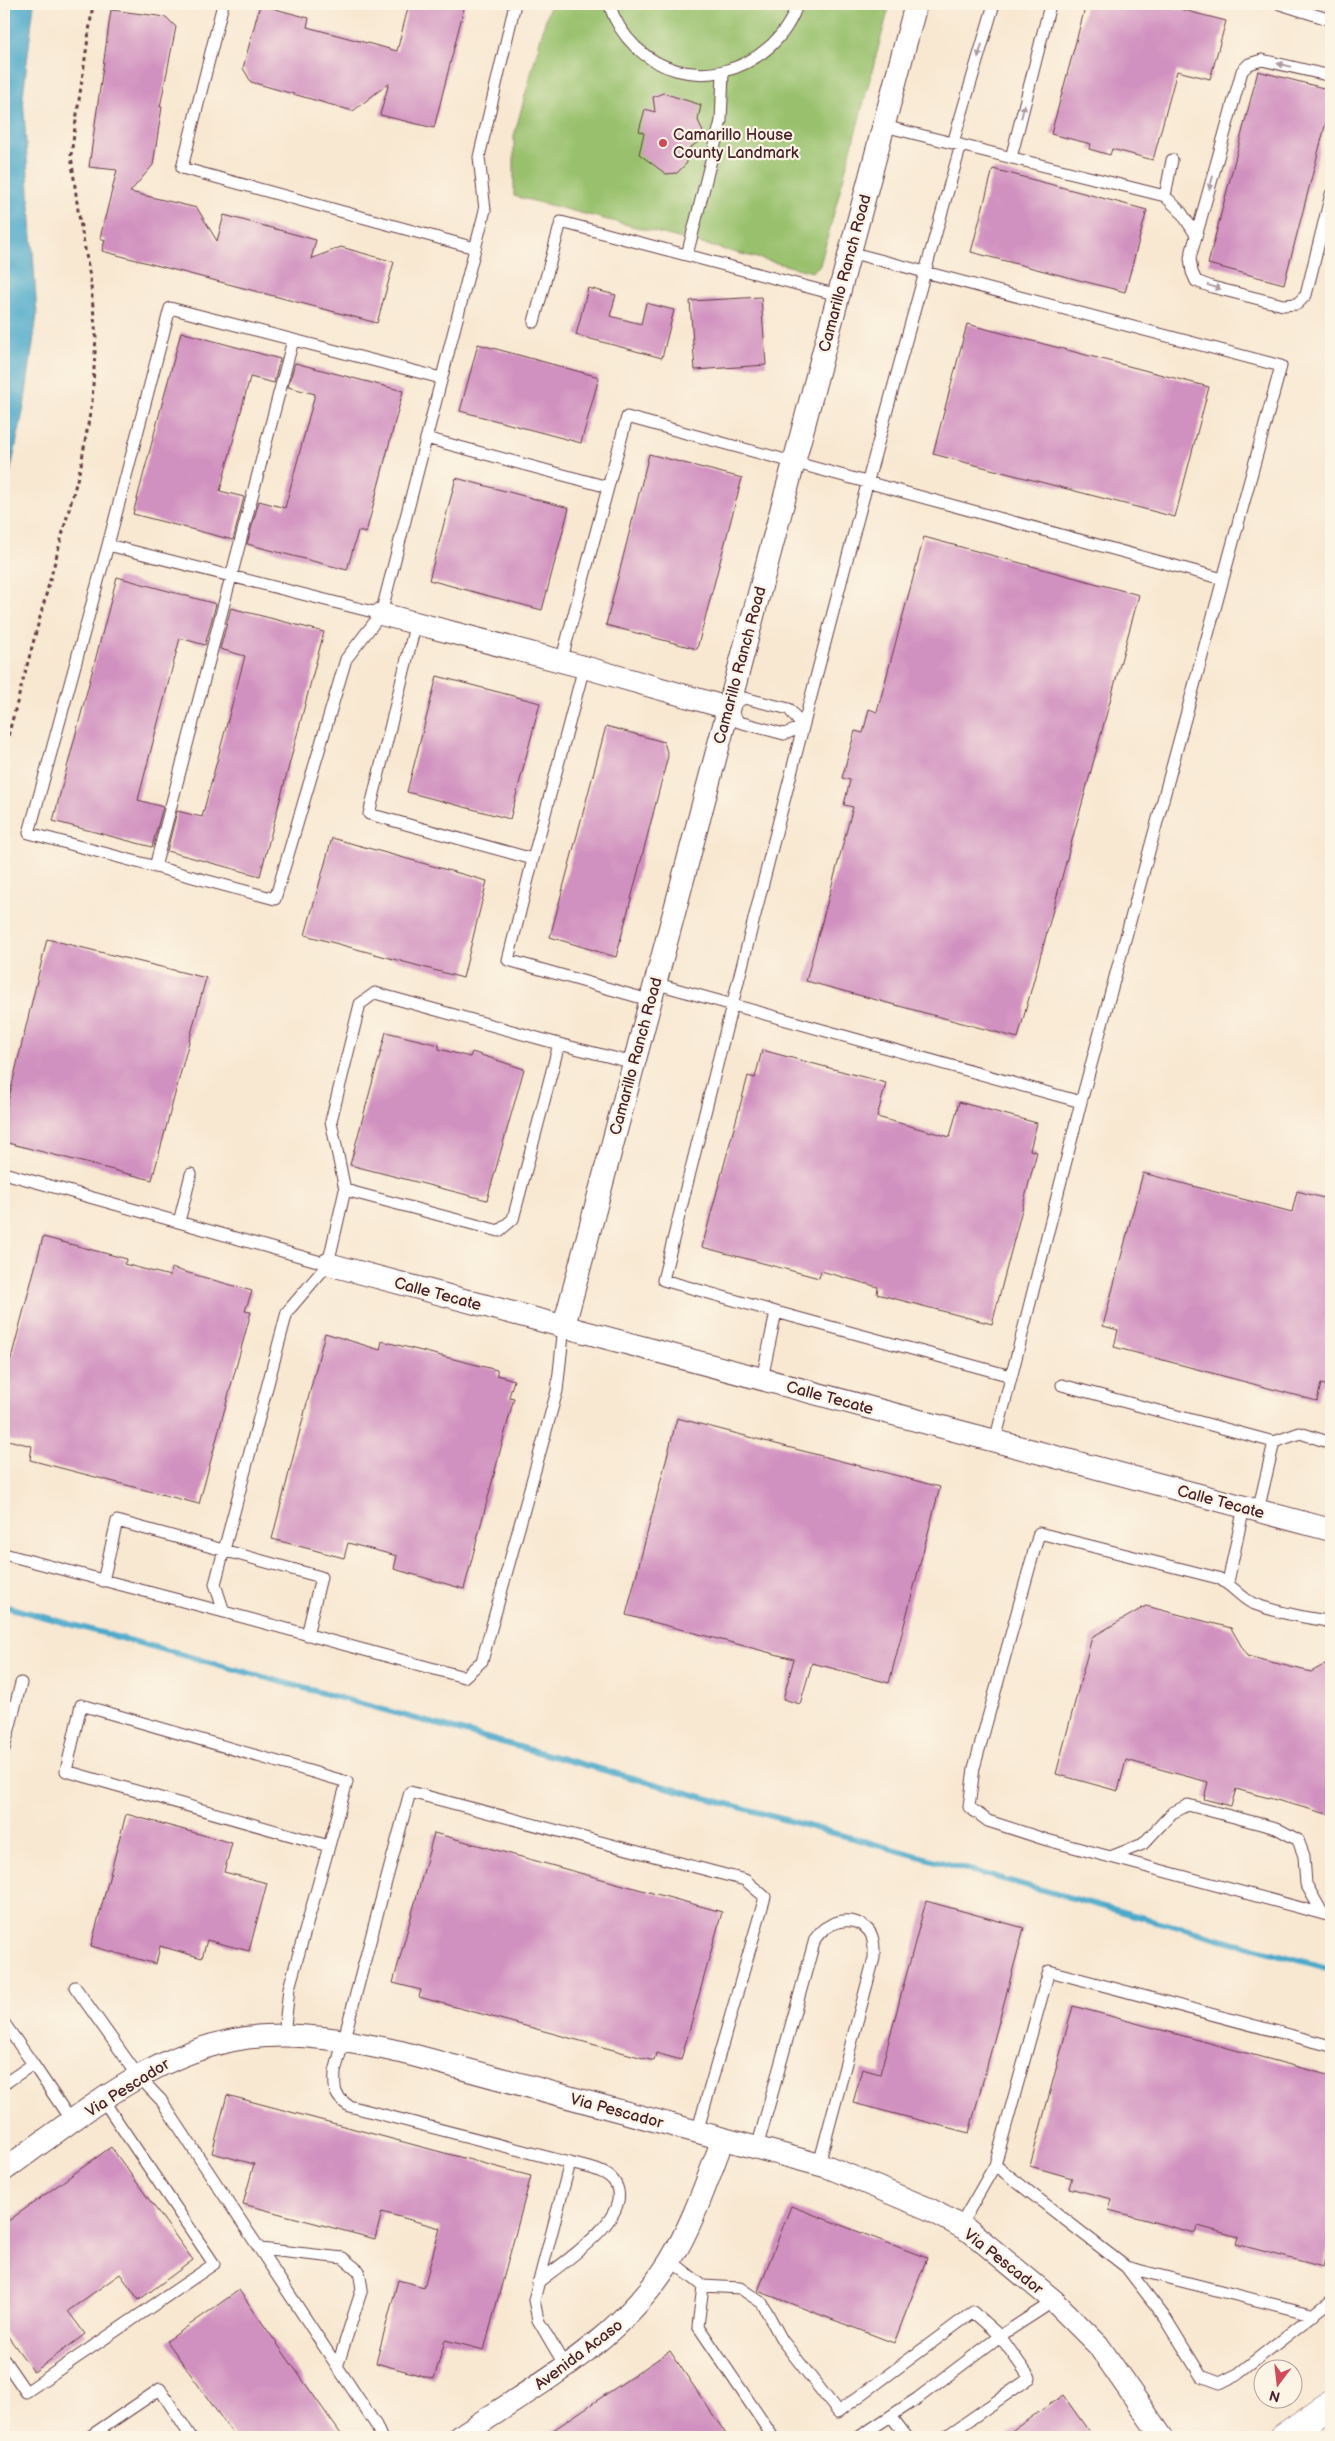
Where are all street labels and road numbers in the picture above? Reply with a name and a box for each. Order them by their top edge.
street label: Camarillo Ranch Road [815,192,876,354]
street label: Camarillo Ranch Road [710,584,771,746]
street label: Camarillo Ranch Road [606,975,667,1137]
street label: Calle Tecate [392,1274,484,1315]
street label: Calle Tecate [784,1378,876,1419]
street label: Calle Tecate [1175,1482,1267,1523]
street label: Via Pescador [82,2055,173,2122]
street label: Via Pescador [568,2090,665,2133]
street label: Via Pescador [960,2225,1047,2299]
street label: Avenida Acaso [531,2316,627,2395]

